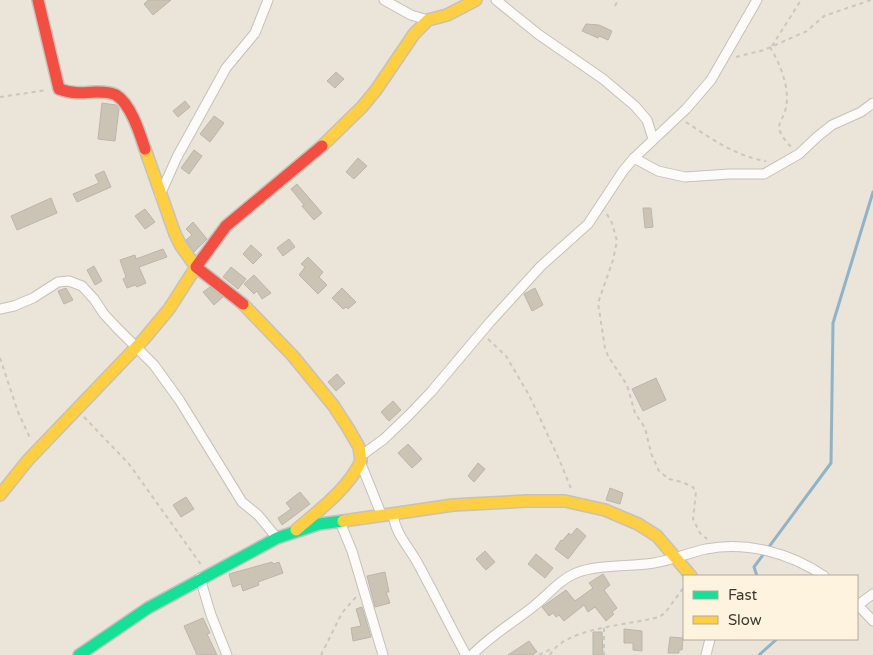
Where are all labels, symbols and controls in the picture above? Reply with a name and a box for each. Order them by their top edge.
legend [683,575,858,640]
text: Fast [728,586,758,604]
text: Slow [728,611,762,629]

